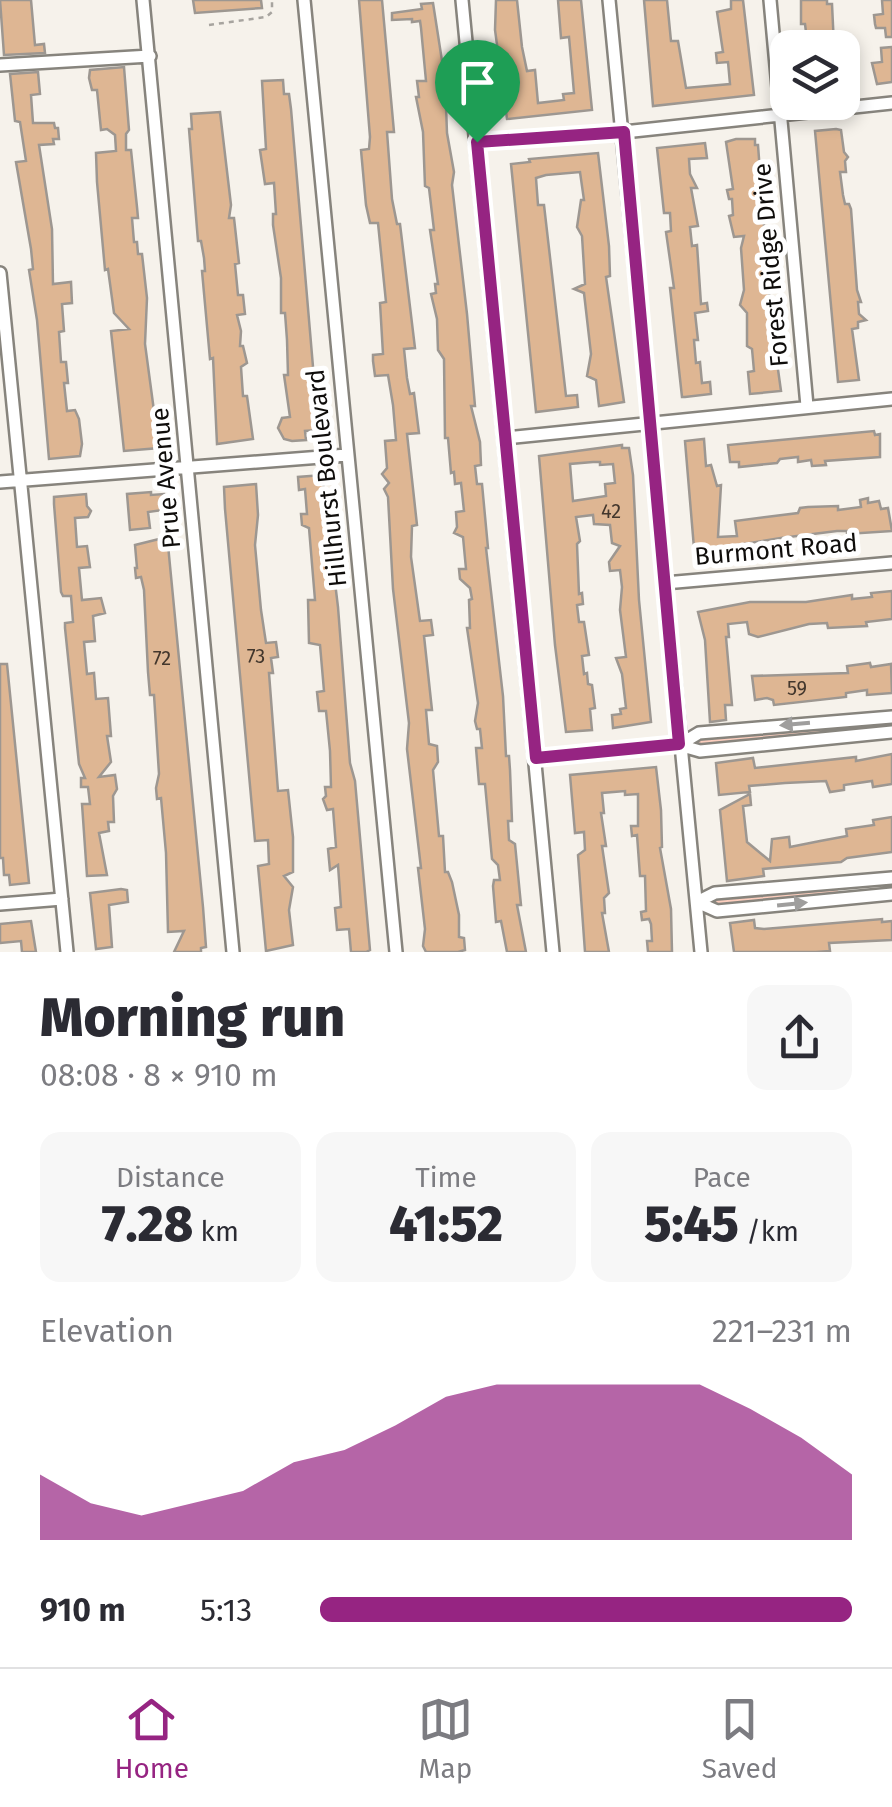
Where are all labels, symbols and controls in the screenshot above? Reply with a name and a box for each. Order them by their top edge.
map controls [770,30,860,120]
button: layers [770,30,860,120]
pin [435,40,520,143]
icon: arrive [450,55,505,110]
street label: Forest Ridge Drive [747,162,795,368]
street label: Hillhurst Boulevard [301,368,353,588]
street label: Prue Avenue [145,406,187,550]
house number: 42 [601,499,621,523]
street label: Burmont Road [693,528,859,572]
house number: 73 [247,644,265,668]
house number: 72 [153,646,171,670]
house number: 59 [787,676,807,700]
one-way arrow [778,717,810,733]
one-way arrow [776,896,808,912]
text: Morning run [40,985,345,1051]
button: share [747,985,852,1090]
text: 08:08 · 8 × 910 m [40,1056,278,1094]
text: Distance [116,1161,225,1194]
text: Time [415,1161,477,1194]
text: Pace [693,1161,751,1194]
text: 7.28 [102,1194,193,1254]
text: 41:52 [389,1194,503,1254]
text: 5:45 [644,1194,739,1254]
text: km [193,1215,239,1248]
text: /km [739,1215,799,1248]
text: Elevation [40,1312,174,1350]
text: 221–231 m [712,1312,852,1350]
text: 910 m [40,1591,125,1629]
text: 5:13 [200,1591,252,1629]
tab: Home [114,1692,189,1785]
tab: Map [418,1692,473,1785]
tab: Saved [702,1692,778,1785]

